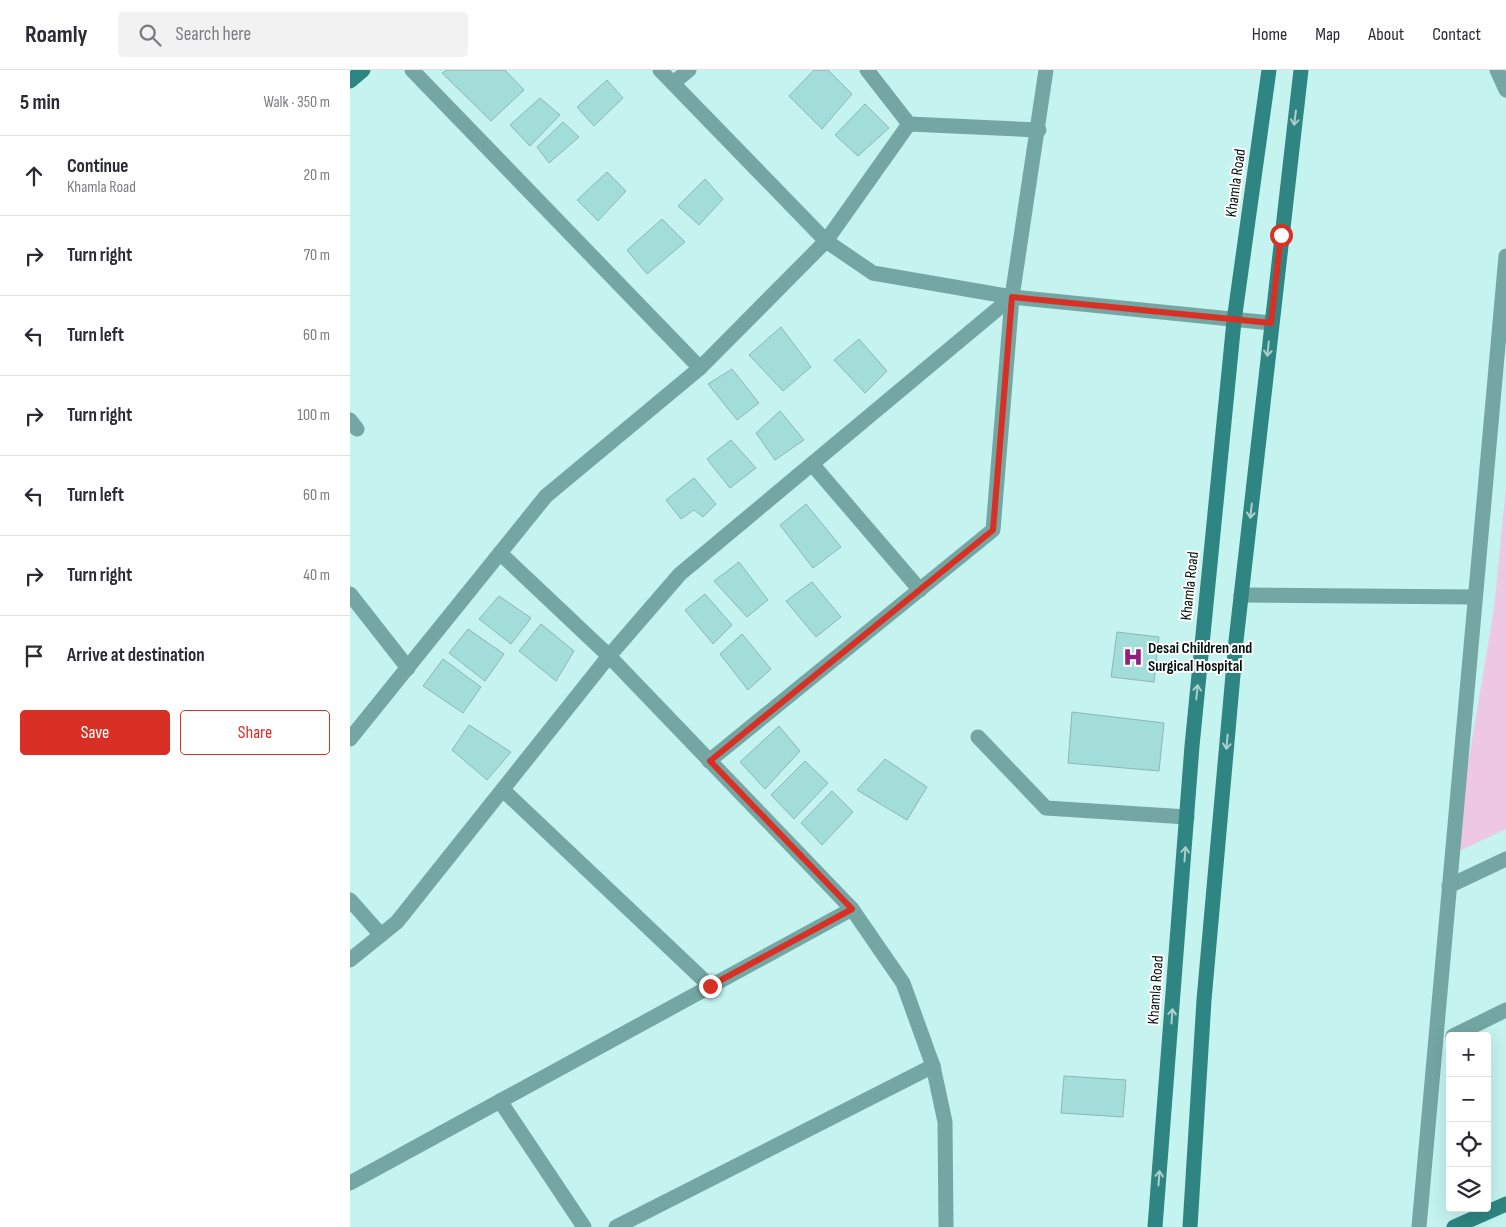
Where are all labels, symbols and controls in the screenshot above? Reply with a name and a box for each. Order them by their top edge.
search box [118,12,468,57]
text: Roamly [25,20,88,49]
icon: search [136,21,164,49]
text: Search here [176,23,251,46]
text: Home [1252,24,1287,45]
text: Map [1315,24,1340,45]
text: About [1368,24,1404,45]
text: Contact [1432,24,1481,45]
text: 5 min [20,90,60,115]
text: Walk · 350 m [263,93,330,112]
one-way arrow [1290,110,1300,126]
street label: Khamla Road [1222,148,1250,218]
text: Continue [67,155,128,178]
icon: ahead [20,162,48,190]
text: 20 m [303,166,330,185]
text: Khamla Road [67,178,136,197]
route start [1270,224,1293,247]
icon: right [20,242,48,270]
text: Turn right [67,244,132,267]
text: 70 m [304,246,330,265]
icon: left [20,322,48,350]
text: Turn left [67,324,124,347]
text: 60 m [303,326,330,345]
one-way arrow [1263,341,1273,357]
icon: right [20,402,48,430]
text: Turn right [67,404,132,427]
text: 100 m [297,406,330,425]
icon: left [20,482,48,510]
text: Turn left [67,484,124,507]
text: 60 m [303,486,330,505]
one-way arrow [1246,503,1256,519]
street label: Khamla Road [1177,551,1203,621]
icon: right [20,562,48,590]
text: Turn right [67,564,132,587]
text: 40 m [303,566,330,585]
place label: Desai Children and Surgical Hospital [1148,639,1252,676]
icon: arrive [20,642,48,670]
text: Arrive at destination [67,644,205,667]
hospital icon: Desai Children and Surgical Hospital [1122,646,1144,668]
one-way arrow [1193,685,1202,701]
button: Save [20,710,170,755]
button: Share [180,710,330,755]
one-way arrow [1222,734,1232,750]
one-way arrow [1180,847,1189,863]
street label: Khamla Road [1144,955,1168,1025]
route end [699,975,722,998]
one-way arrow [1167,1009,1177,1025]
map controls [1446,1032,1491,1212]
button: + [1446,1032,1491,1077]
button: − [1446,1077,1491,1122]
button: locate [1446,1122,1491,1167]
button: layers [1446,1167,1491,1212]
one-way arrow [1155,1171,1164,1187]

